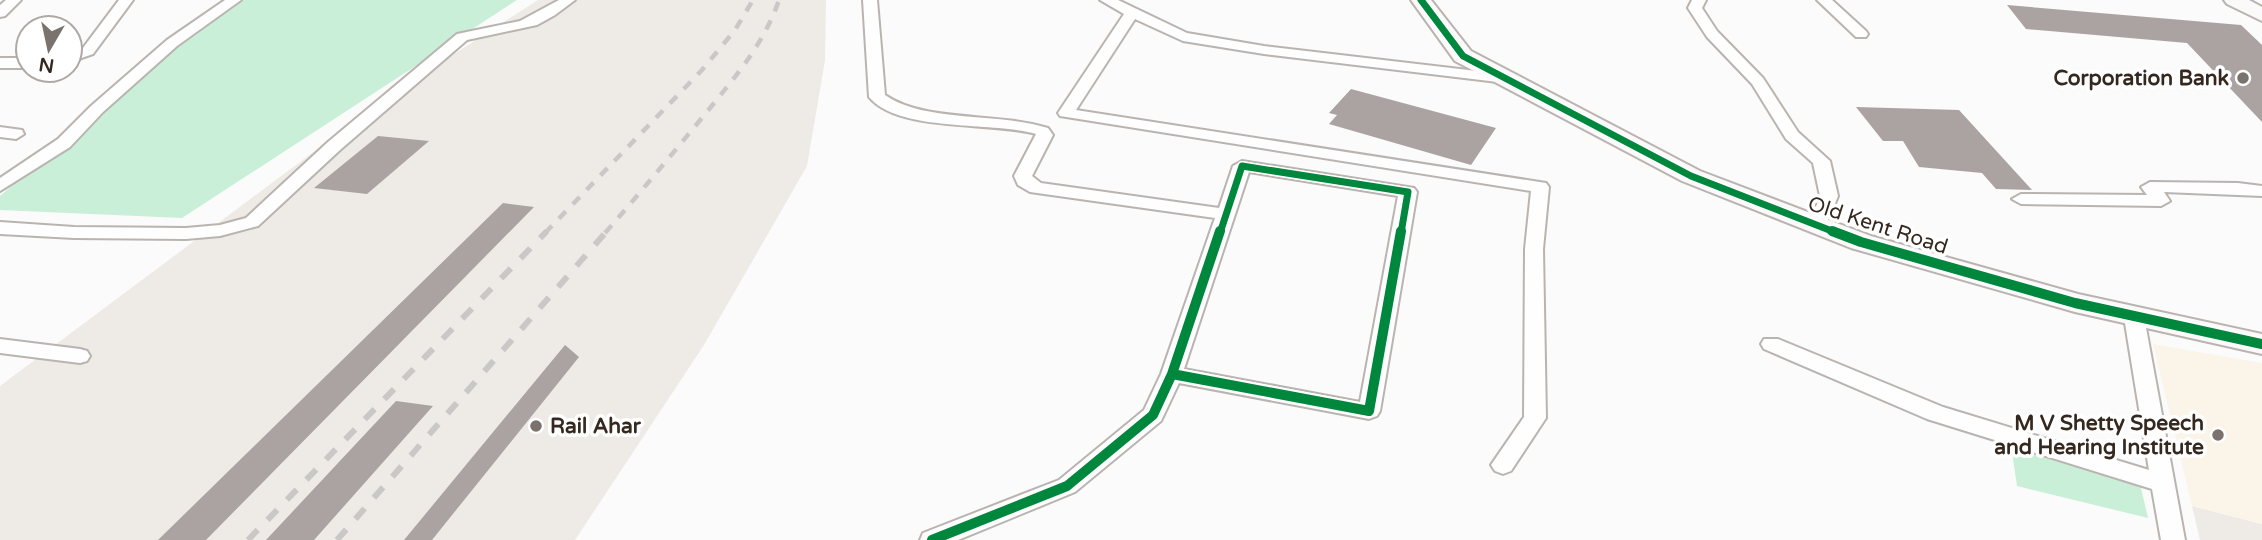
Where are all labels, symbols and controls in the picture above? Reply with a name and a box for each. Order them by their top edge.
north arrow [14,14,84,84]
text: N [37,53,56,77]
place label: Corporation Bank [2053,66,2230,91]
marker: Corporation Bank [2235,70,2251,86]
street label: Old Kent Road [1805,191,1951,260]
place label: M V Shetty Speech and Hearing Institute [1994,411,2204,460]
place label: Rail Ahar [550,414,642,439]
marker: Rail Ahar [528,418,544,434]
marker: M V Shetty Speech and Hearing Institute [2210,427,2226,443]

